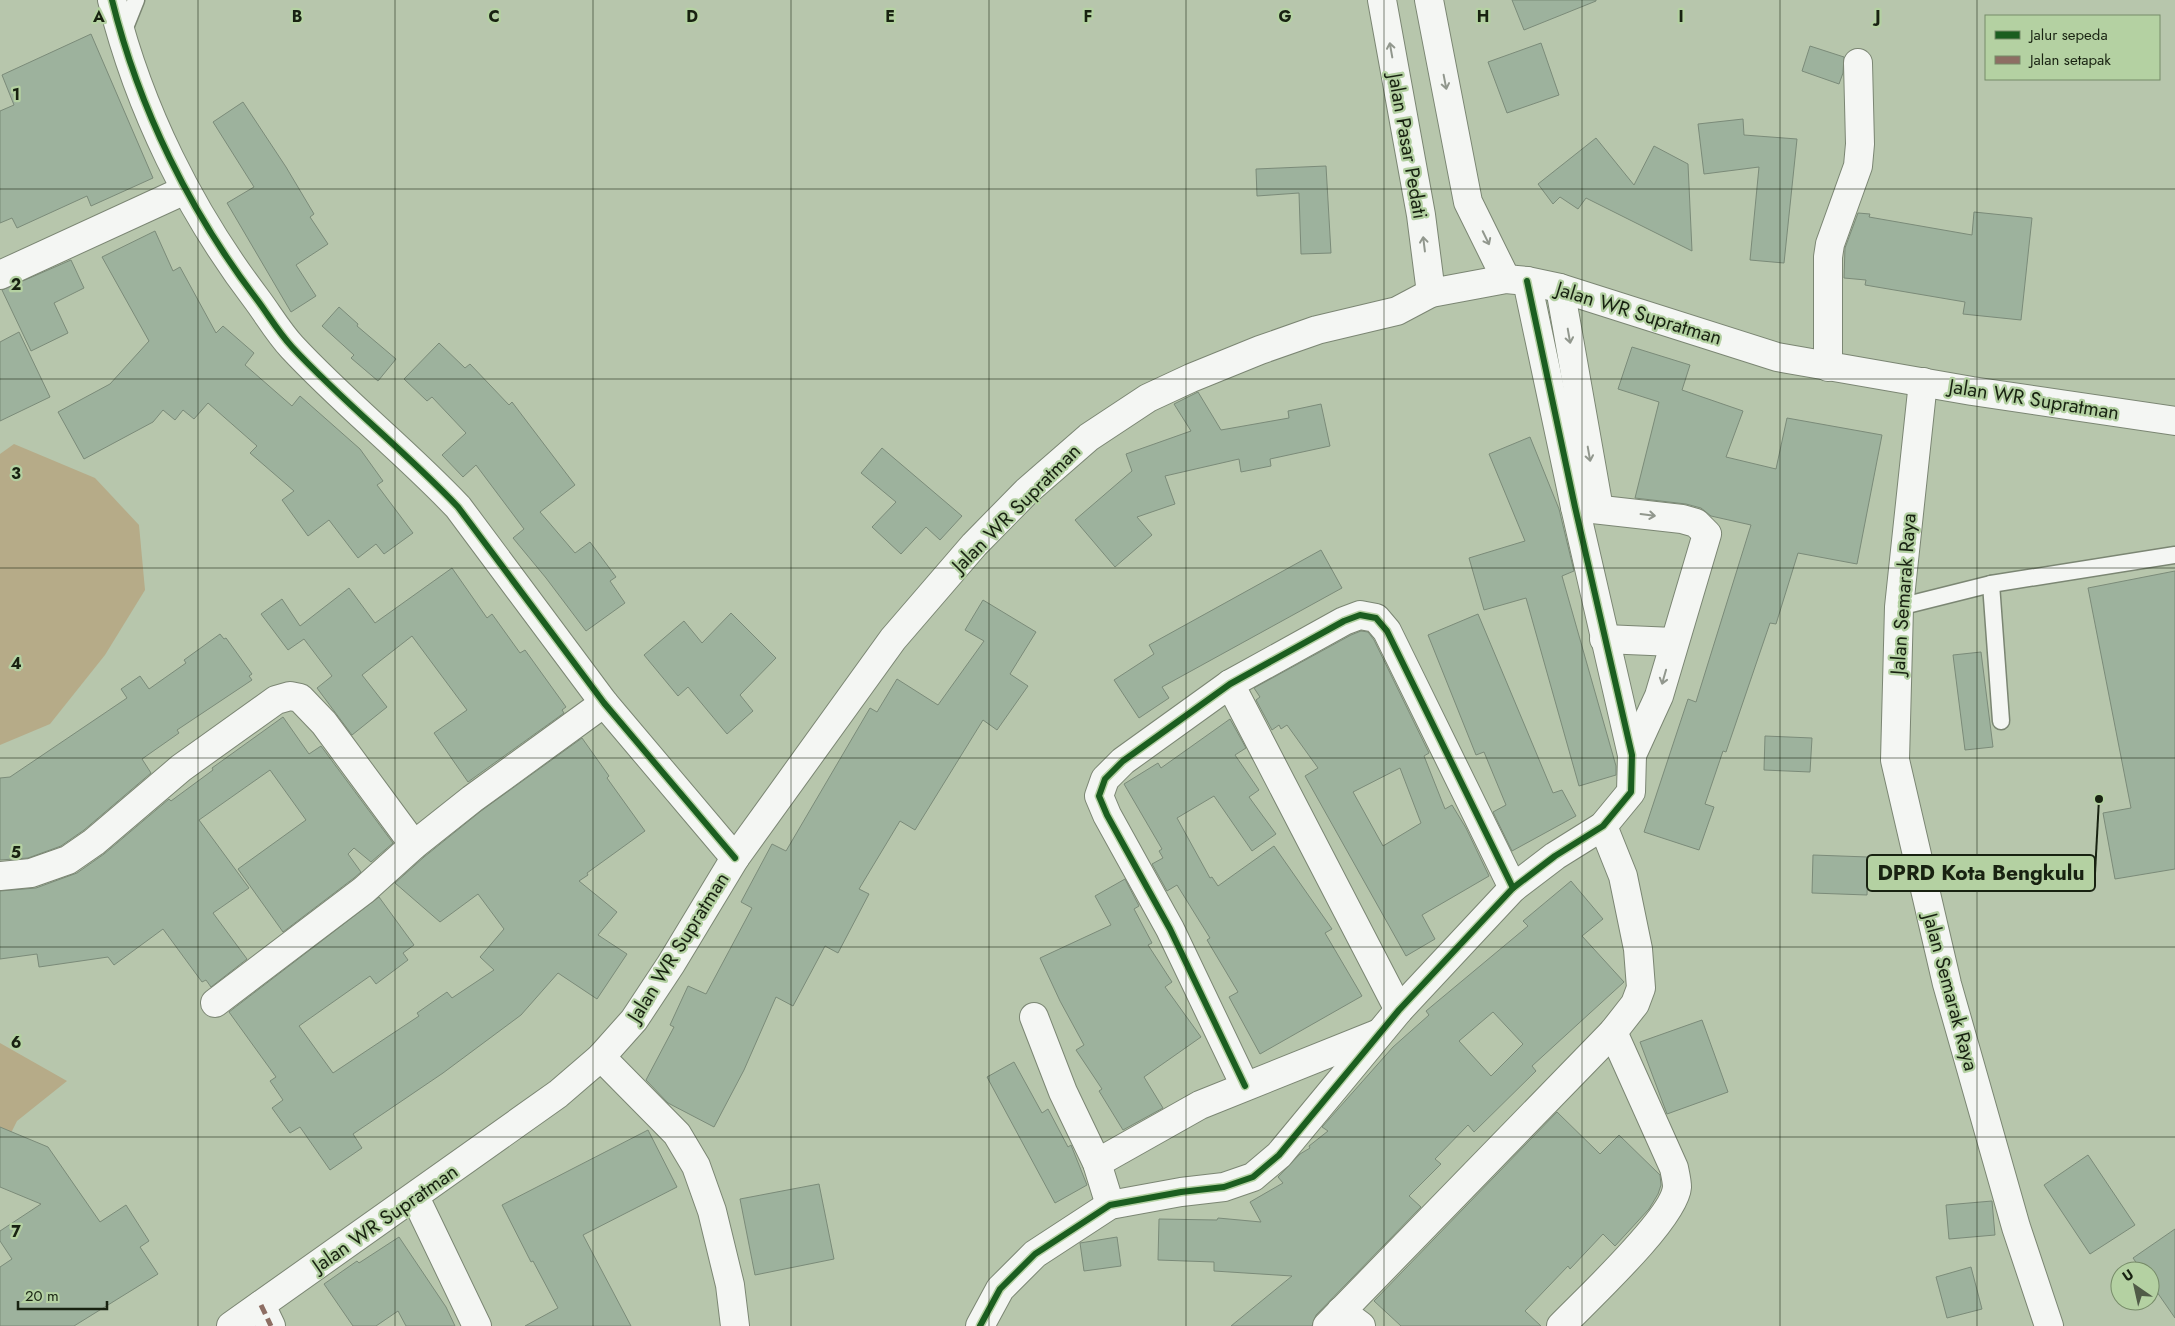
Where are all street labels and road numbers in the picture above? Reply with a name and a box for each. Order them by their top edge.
street label: Jalan Pasar Pedati [1380,68,1435,221]
street label: Jalan WR Supratman [1550,274,1725,352]
street label: Jalan WR Supratman [1944,371,2121,427]
street label: Jalan WR Supratman [943,437,1087,582]
street label: Jalan Semarak Raya [1883,512,1924,679]
street label: Jalan WR Supratman [619,867,736,1030]
street label: Jalan Semarak Raya [1915,907,1985,1074]
street label: Jalan WR Supratman [304,1157,464,1281]

